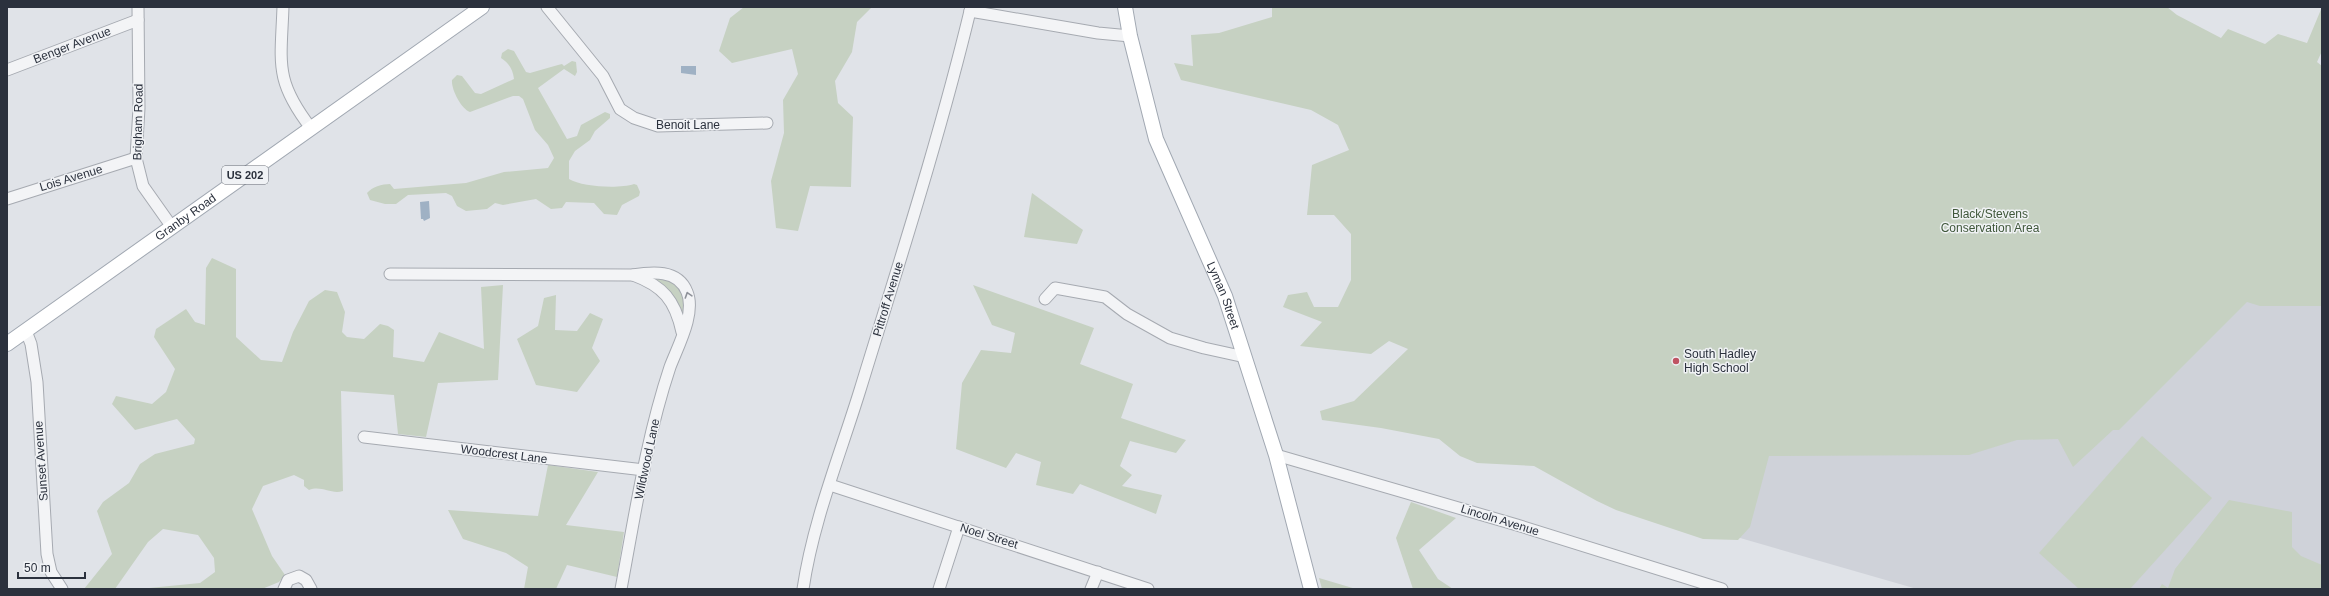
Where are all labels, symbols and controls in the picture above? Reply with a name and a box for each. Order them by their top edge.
street label: Benger Avenue [31,24,113,66]
street label: Brigham Road [130,84,146,160]
street label: Benoit Lane [656,118,720,132]
street label: Lois Avenue [38,162,105,194]
road number: US 202 [222,166,268,184]
street label: Granby Road [152,191,219,244]
park label: Black/Stevens Conservation Area [1941,207,2040,235]
street label: Pittroff Avenue [870,260,906,338]
street label: Lyman Street [1204,260,1242,331]
one-way arrow [684,292,693,299]
place label: South Hadley High School [1684,347,1756,375]
marker: South Hadley High School [1671,356,1681,366]
street label: Wildwood Lane [632,417,662,501]
street label: Sunset Avenue [31,420,51,502]
street label: Woodcrest Lane [460,442,548,466]
street label: Lincoln Avenue [1459,501,1541,539]
street label: Noel Street [958,521,1020,552]
scale bar [18,554,85,580]
text: 50 m [24,561,51,575]

